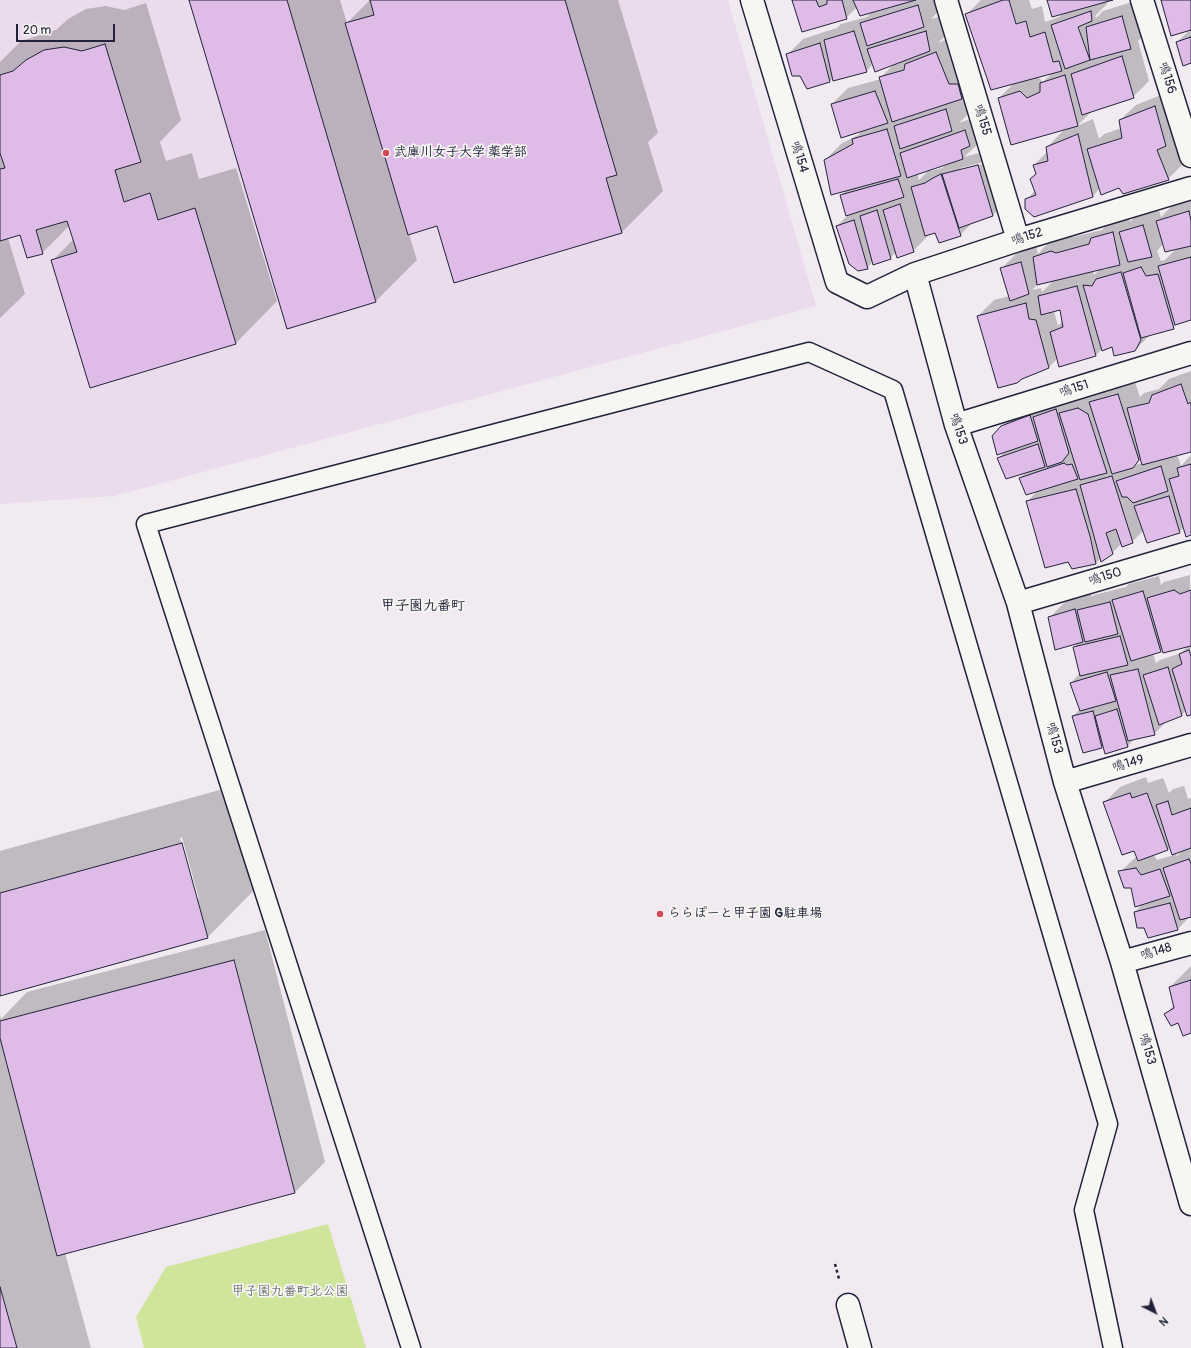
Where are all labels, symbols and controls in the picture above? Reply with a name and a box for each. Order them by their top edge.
scale bar [18,16,117,42]
text: 20 m [23,23,51,38]
street label: 鳴156 [1155,60,1179,96]
street label: 鳴155 [970,102,994,138]
street label: 鳴154 [787,139,811,175]
place label: 武庫川女子大学 薬学部 [394,145,527,161]
marker: 武庫川女子大学 薬学部 [381,148,391,158]
street label: 鳴152 [1009,225,1045,249]
street label: 鳴151 [1057,377,1091,401]
street label: 鳴153 [946,411,970,447]
street label: 鳴150 [1086,565,1124,589]
district label: 甲子園九番町 [381,598,465,614]
street label: 鳴153 [1042,720,1066,756]
street label: 鳴149 [1110,752,1146,776]
place label: ららぽーと甲子園 G駐車場 [668,906,822,922]
marker: ららぽーと甲子園 G駐車場 [655,909,665,919]
street label: 鳴148 [1138,940,1174,964]
street label: 鳴153 [1135,1031,1159,1067]
park label: 甲子園九番町北公園 [232,1284,348,1300]
north arrow [1135,1292,1175,1332]
text: N [1156,1314,1170,1329]

